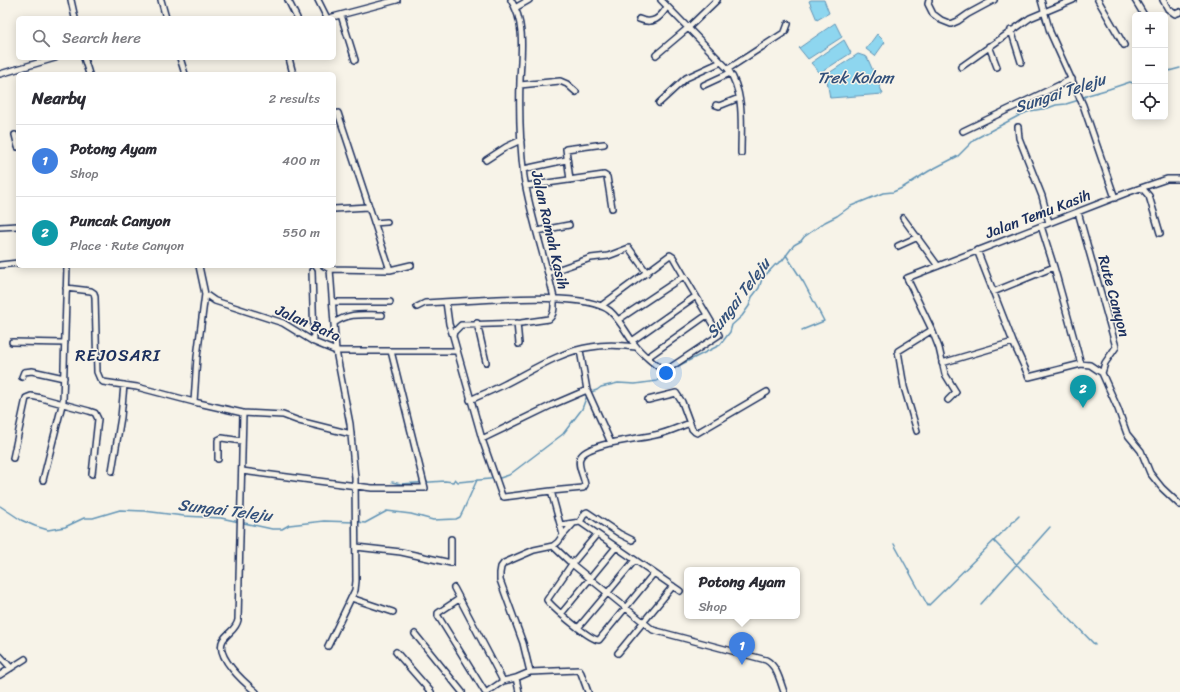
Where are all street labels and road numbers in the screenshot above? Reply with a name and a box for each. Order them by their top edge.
street label: Jalan Ramah Kasih [523,167,576,292]
street label: Jalan Temu Kasih [981,182,1095,246]
street label: Rute Canyon [1091,252,1137,340]
street label: Jalan Bata [270,297,345,349]

